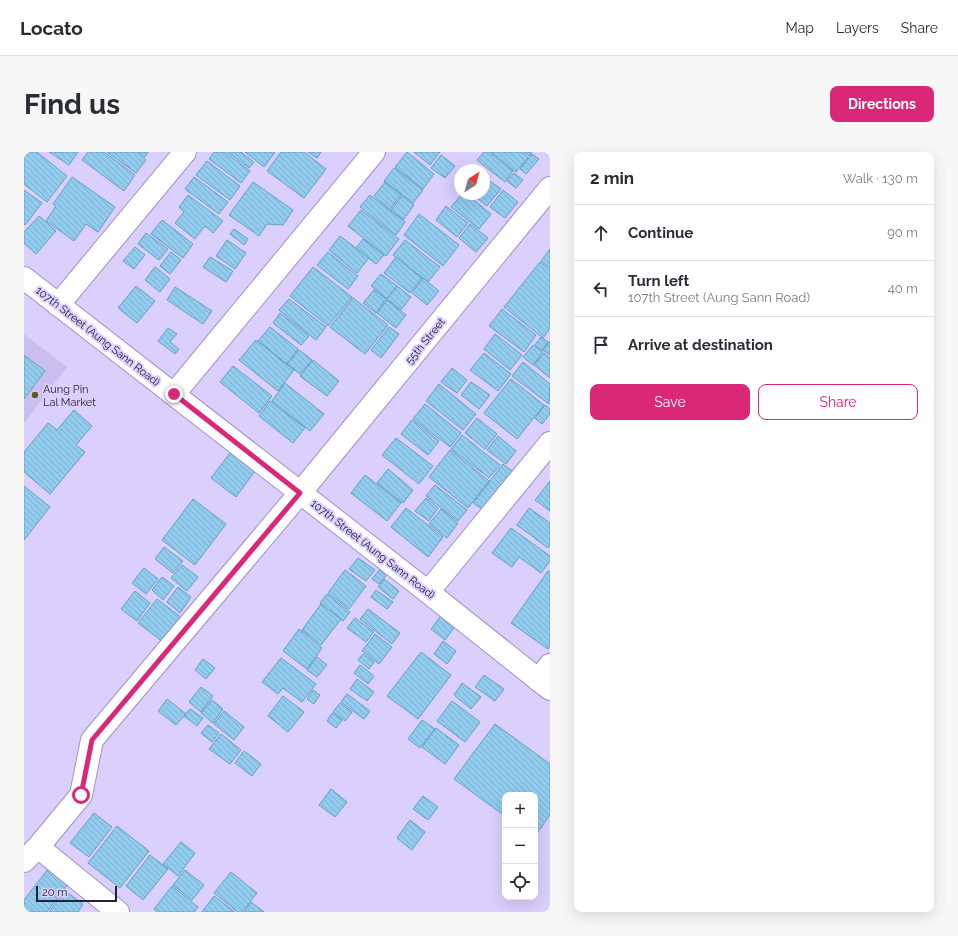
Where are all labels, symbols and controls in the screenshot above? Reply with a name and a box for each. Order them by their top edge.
text: Locato [20,17,83,39]
text: Map [786,20,814,36]
text: Layers [836,20,879,36]
text: Share [901,20,938,36]
button: Directions [830,86,934,122]
text: Find us [24,88,120,121]
north arrow [454,164,490,200]
text: 2 min [590,168,634,188]
text: Walk · 130 m [843,171,918,186]
icon: ahead [590,222,612,244]
text: Continue [628,224,693,242]
text: 90 m [887,225,918,240]
text: Turn left [628,272,689,290]
icon: left [590,278,612,300]
text: 40 m [888,281,918,296]
street label: 107th Street (Aung Sann Road) [33,284,162,389]
text: 107th Street (Aung Sann Road) [628,290,810,305]
street label: 55th Street [403,315,448,367]
icon: arrive [590,334,612,356]
text: Arrive at destination [628,336,773,354]
place label: Aung Pin Lal Market [43,383,96,409]
button: Save [590,384,750,420]
button: Share [758,384,918,420]
route end [165,385,183,403]
marker: Aung Pin Lal Market [30,390,40,400]
street label: 107th Street (Aung Sann Road) [308,497,437,602]
route start [72,786,90,804]
map controls [502,792,538,900]
button: + [502,792,538,828]
button: − [502,828,538,864]
button: locate [502,864,538,900]
scale bar [36,884,117,903]
text: 20 m [42,886,67,899]

